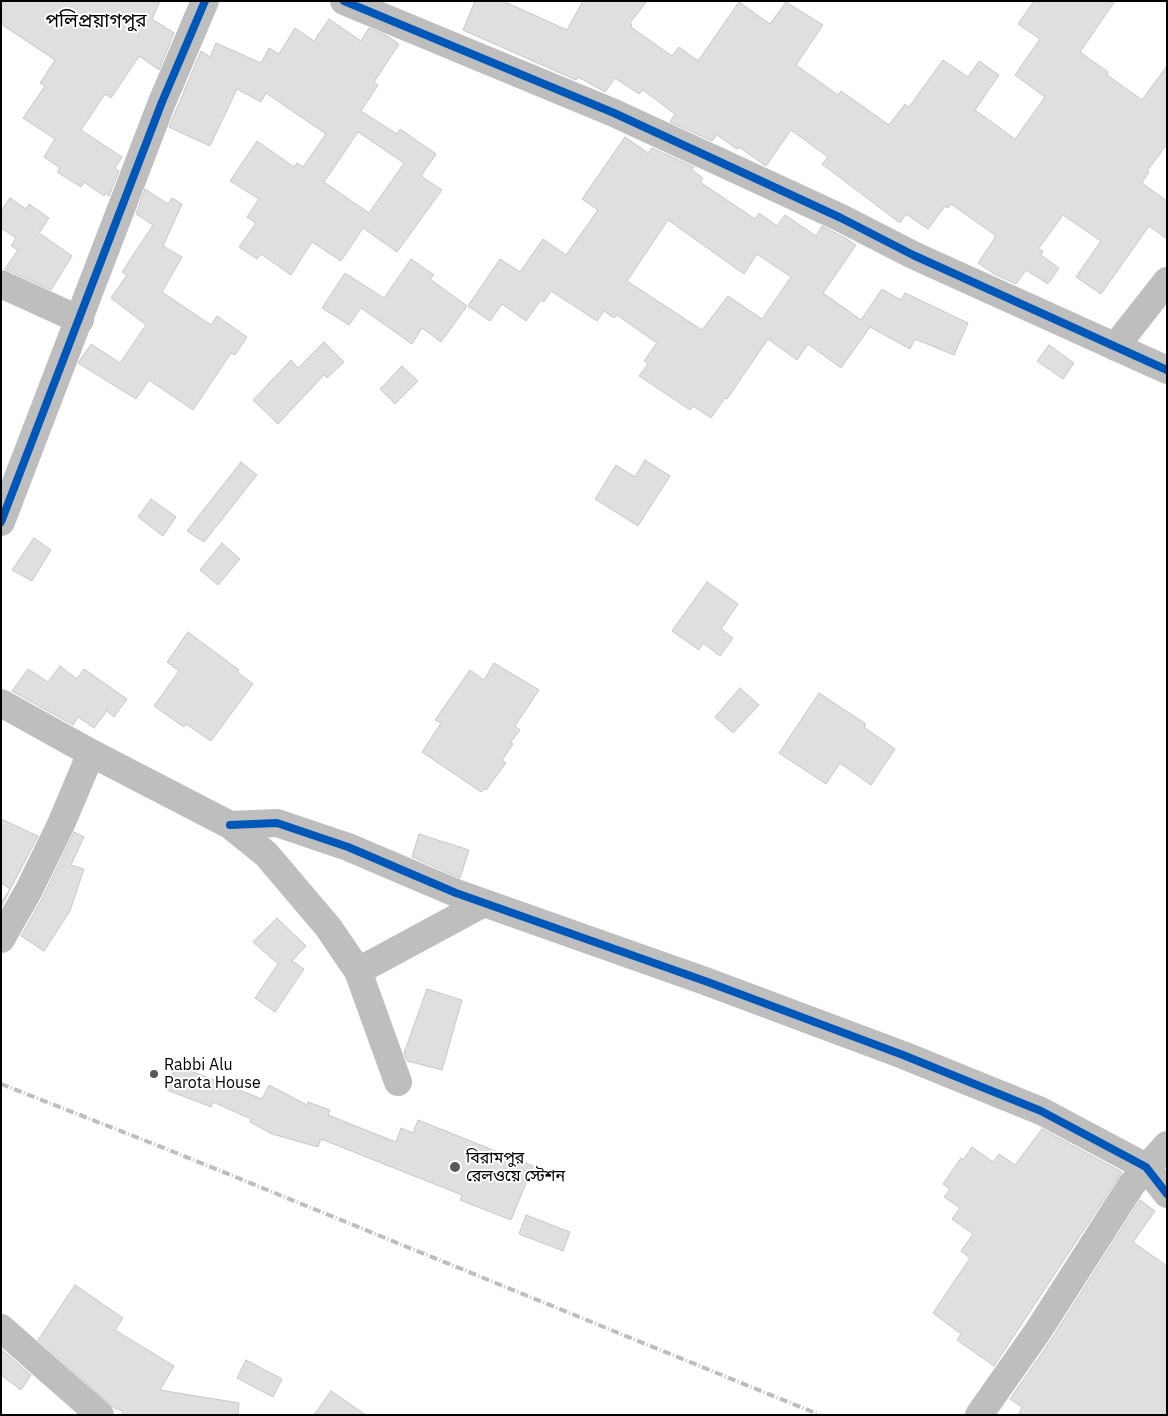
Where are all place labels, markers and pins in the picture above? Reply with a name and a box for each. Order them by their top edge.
place label: Rabbi Alu Parota House [164,1055,261,1093]
marker: Rabbi Alu Parota House [148,1068,160,1080]
place label: বিরামপুর রেলওয়ে স্টেশন [466,1148,565,1186]
marker: বিরামপুর রেলওয়ে স্টেশন [448,1160,462,1174]

